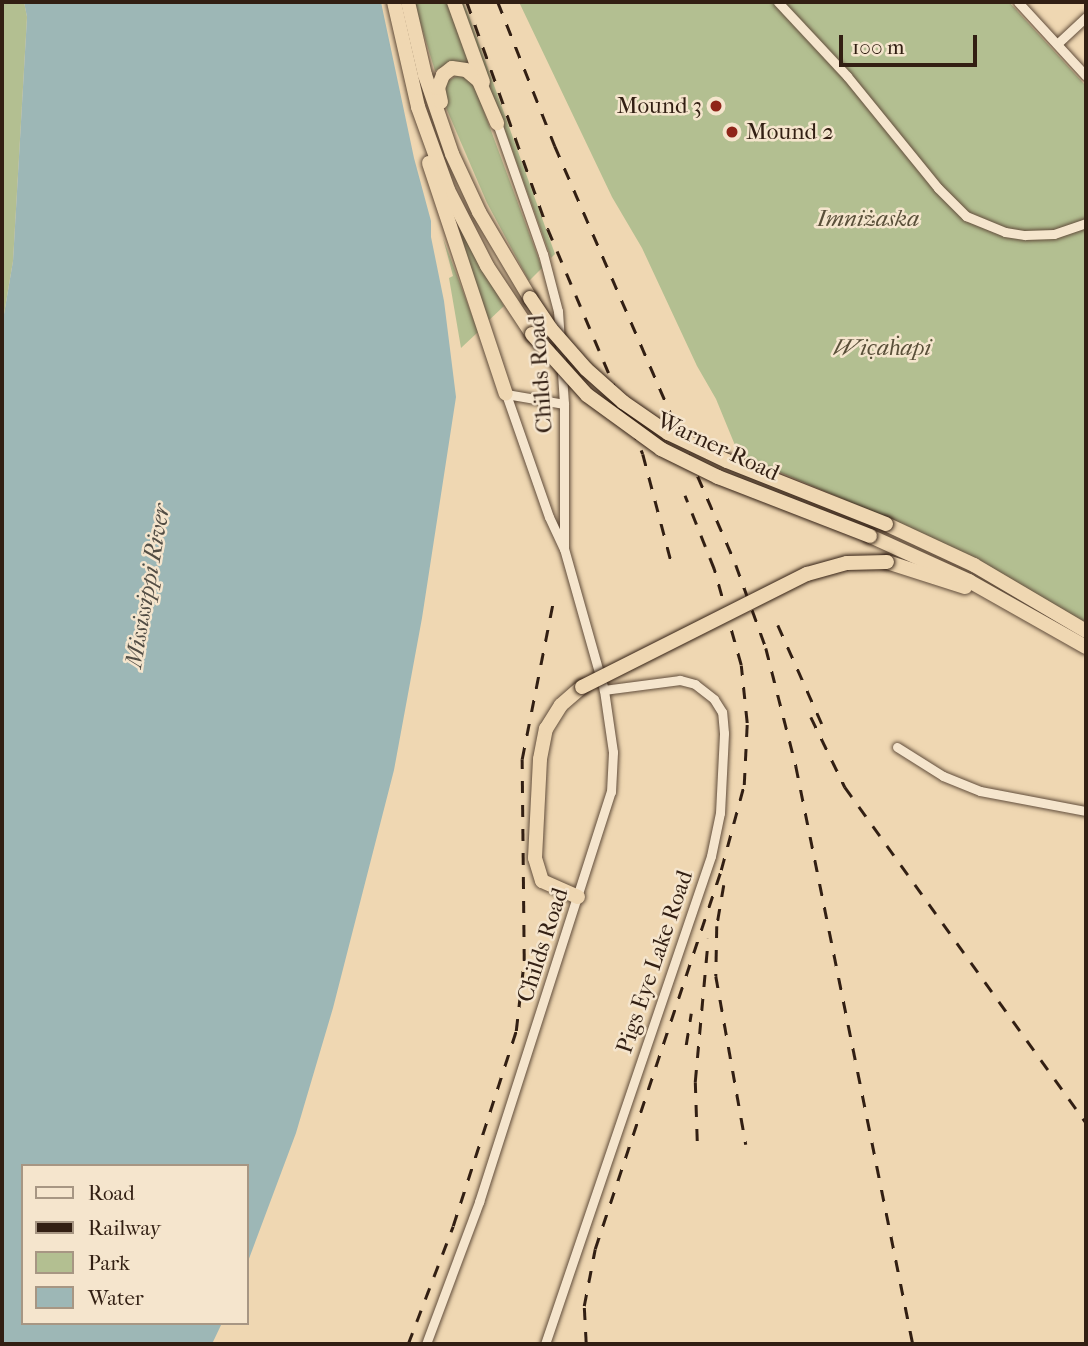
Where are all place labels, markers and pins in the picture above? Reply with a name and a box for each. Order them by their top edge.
place label: Mound 3 [617,92,702,120]
marker: Mound 3 [708,98,724,114]
place label: Mound 2 [746,118,834,146]
marker: Mound 2 [724,124,740,140]

